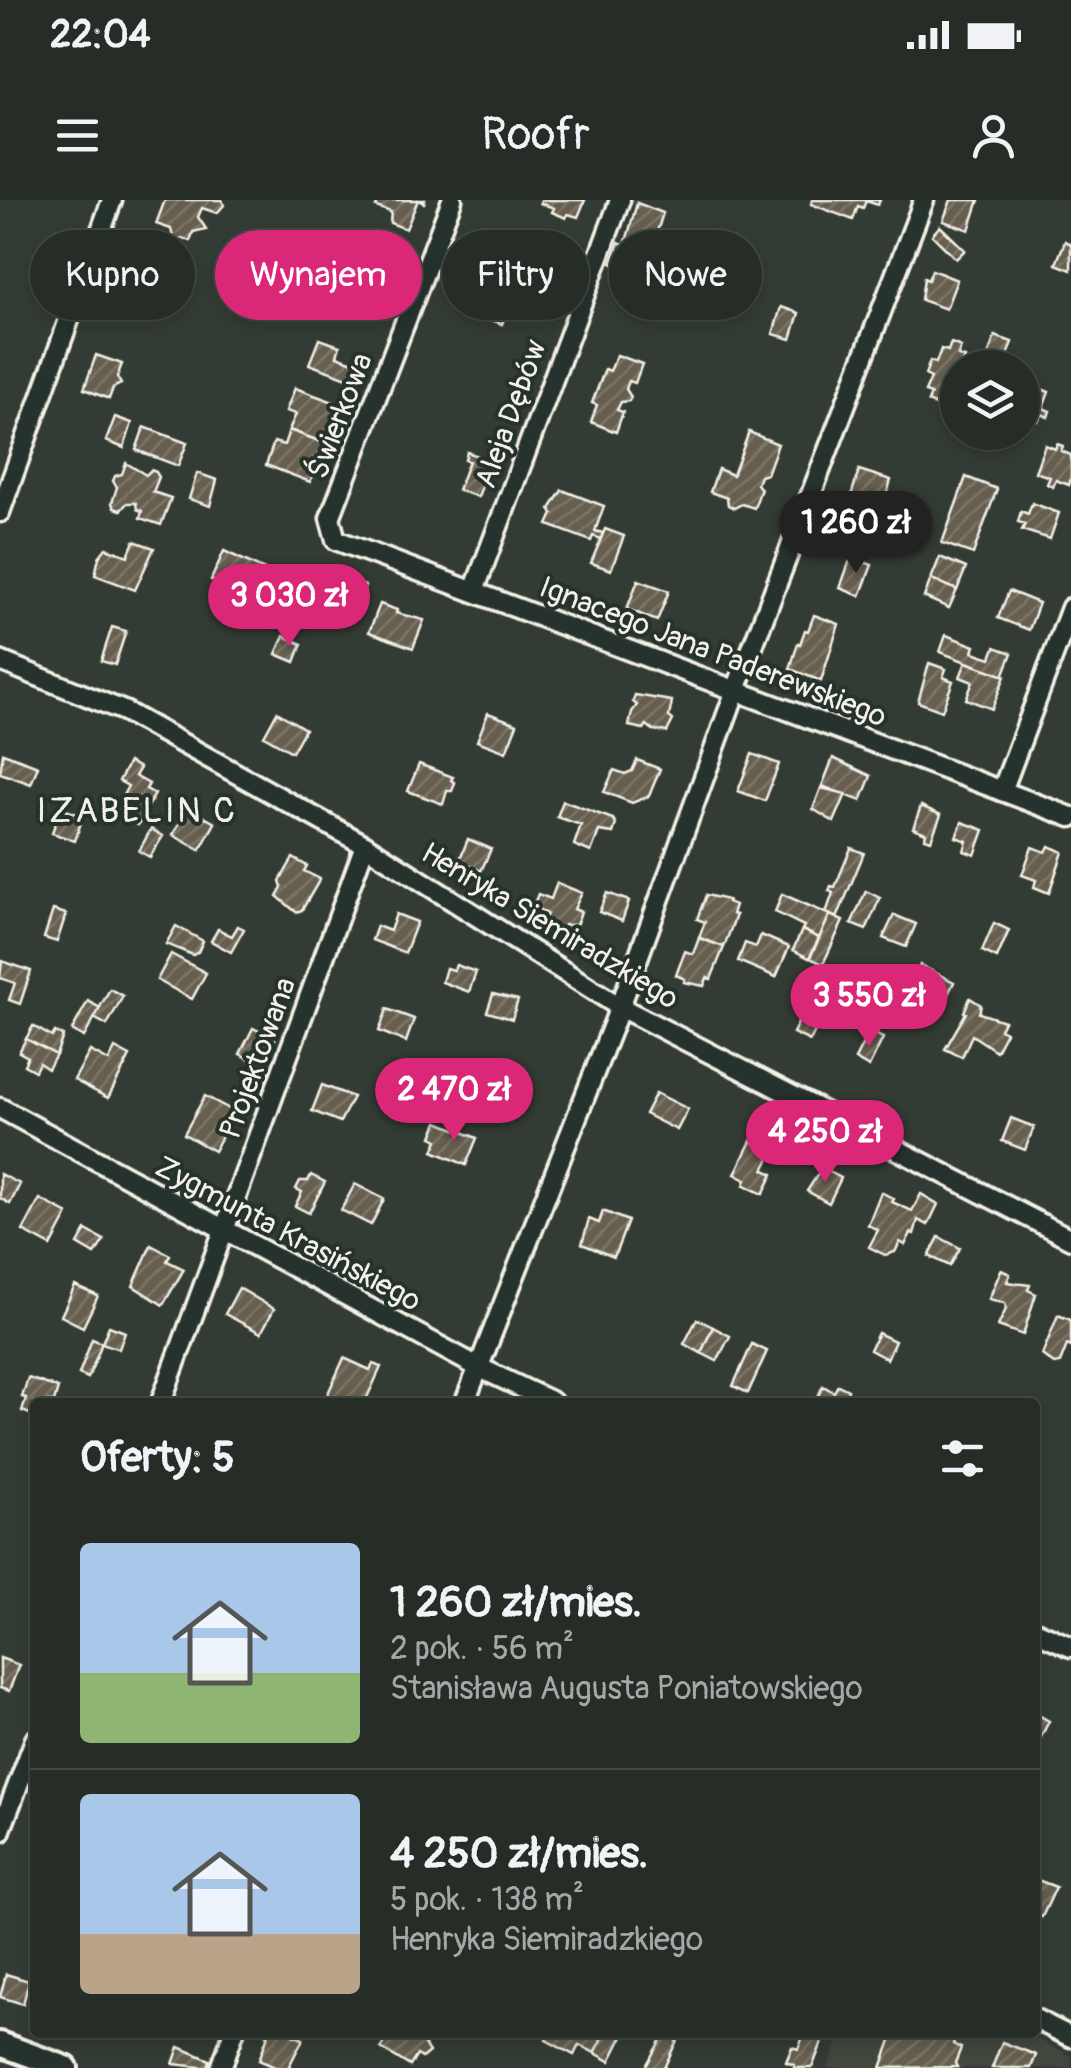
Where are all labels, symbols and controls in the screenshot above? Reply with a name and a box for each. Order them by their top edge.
text: 22:04 [50,11,151,59]
text: Roofr [481,107,590,163]
icon: menu [50,108,105,163]
icon: person [966,108,1021,163]
chip: Kupno [30,230,195,320]
chip: Wynajem [215,230,422,320]
chip: Filtry [442,230,589,320]
chip: Nowe [609,230,762,320]
street label: Aleja Dębów [467,335,555,493]
street label: Świerkowa [299,348,381,484]
map controls [940,350,1040,450]
button: layers [940,350,1040,450]
pin: 1 260 zł [753,491,959,576]
text: 1 260 zł [801,503,911,543]
pin: 3 030 zł [186,564,392,649]
street label: Ignacego Jana Paderewskiego [534,569,892,735]
text: 3 030 zł [230,576,348,616]
district label: IZABELIN C [37,789,237,833]
street label: Henryka Siemiradzkiego [415,835,685,1017]
pin: 3 550 zł [766,964,972,1049]
street label: Projektowana [212,972,304,1144]
text: 3 550 zł [813,976,925,1016]
pin: 2 470 zł [351,1058,557,1143]
text: 2 470 zł [397,1070,511,1110]
pin: 4 250 zł [722,1100,928,1185]
text: 4 250 zł [768,1112,882,1152]
street label: Zygmunta Krasińskiego [149,1148,427,1320]
icon: filters [935,1431,990,1486]
text: Oferty: 5 [80,1432,235,1484]
text: 1 260 zł/mies. [390,1577,642,1629]
icon: home [160,1583,280,1703]
text: 2 pok. · 56 m² [390,1629,574,1669]
text: Stanisława Augusta Poniatowskiego [390,1669,863,1709]
text: 4 250 zł/mies. [390,1828,648,1880]
icon: home [160,1834,280,1954]
text: 5 pok. · 138 m² [390,1880,584,1920]
text: Henryka Siemiradzkiego [390,1920,703,1960]

